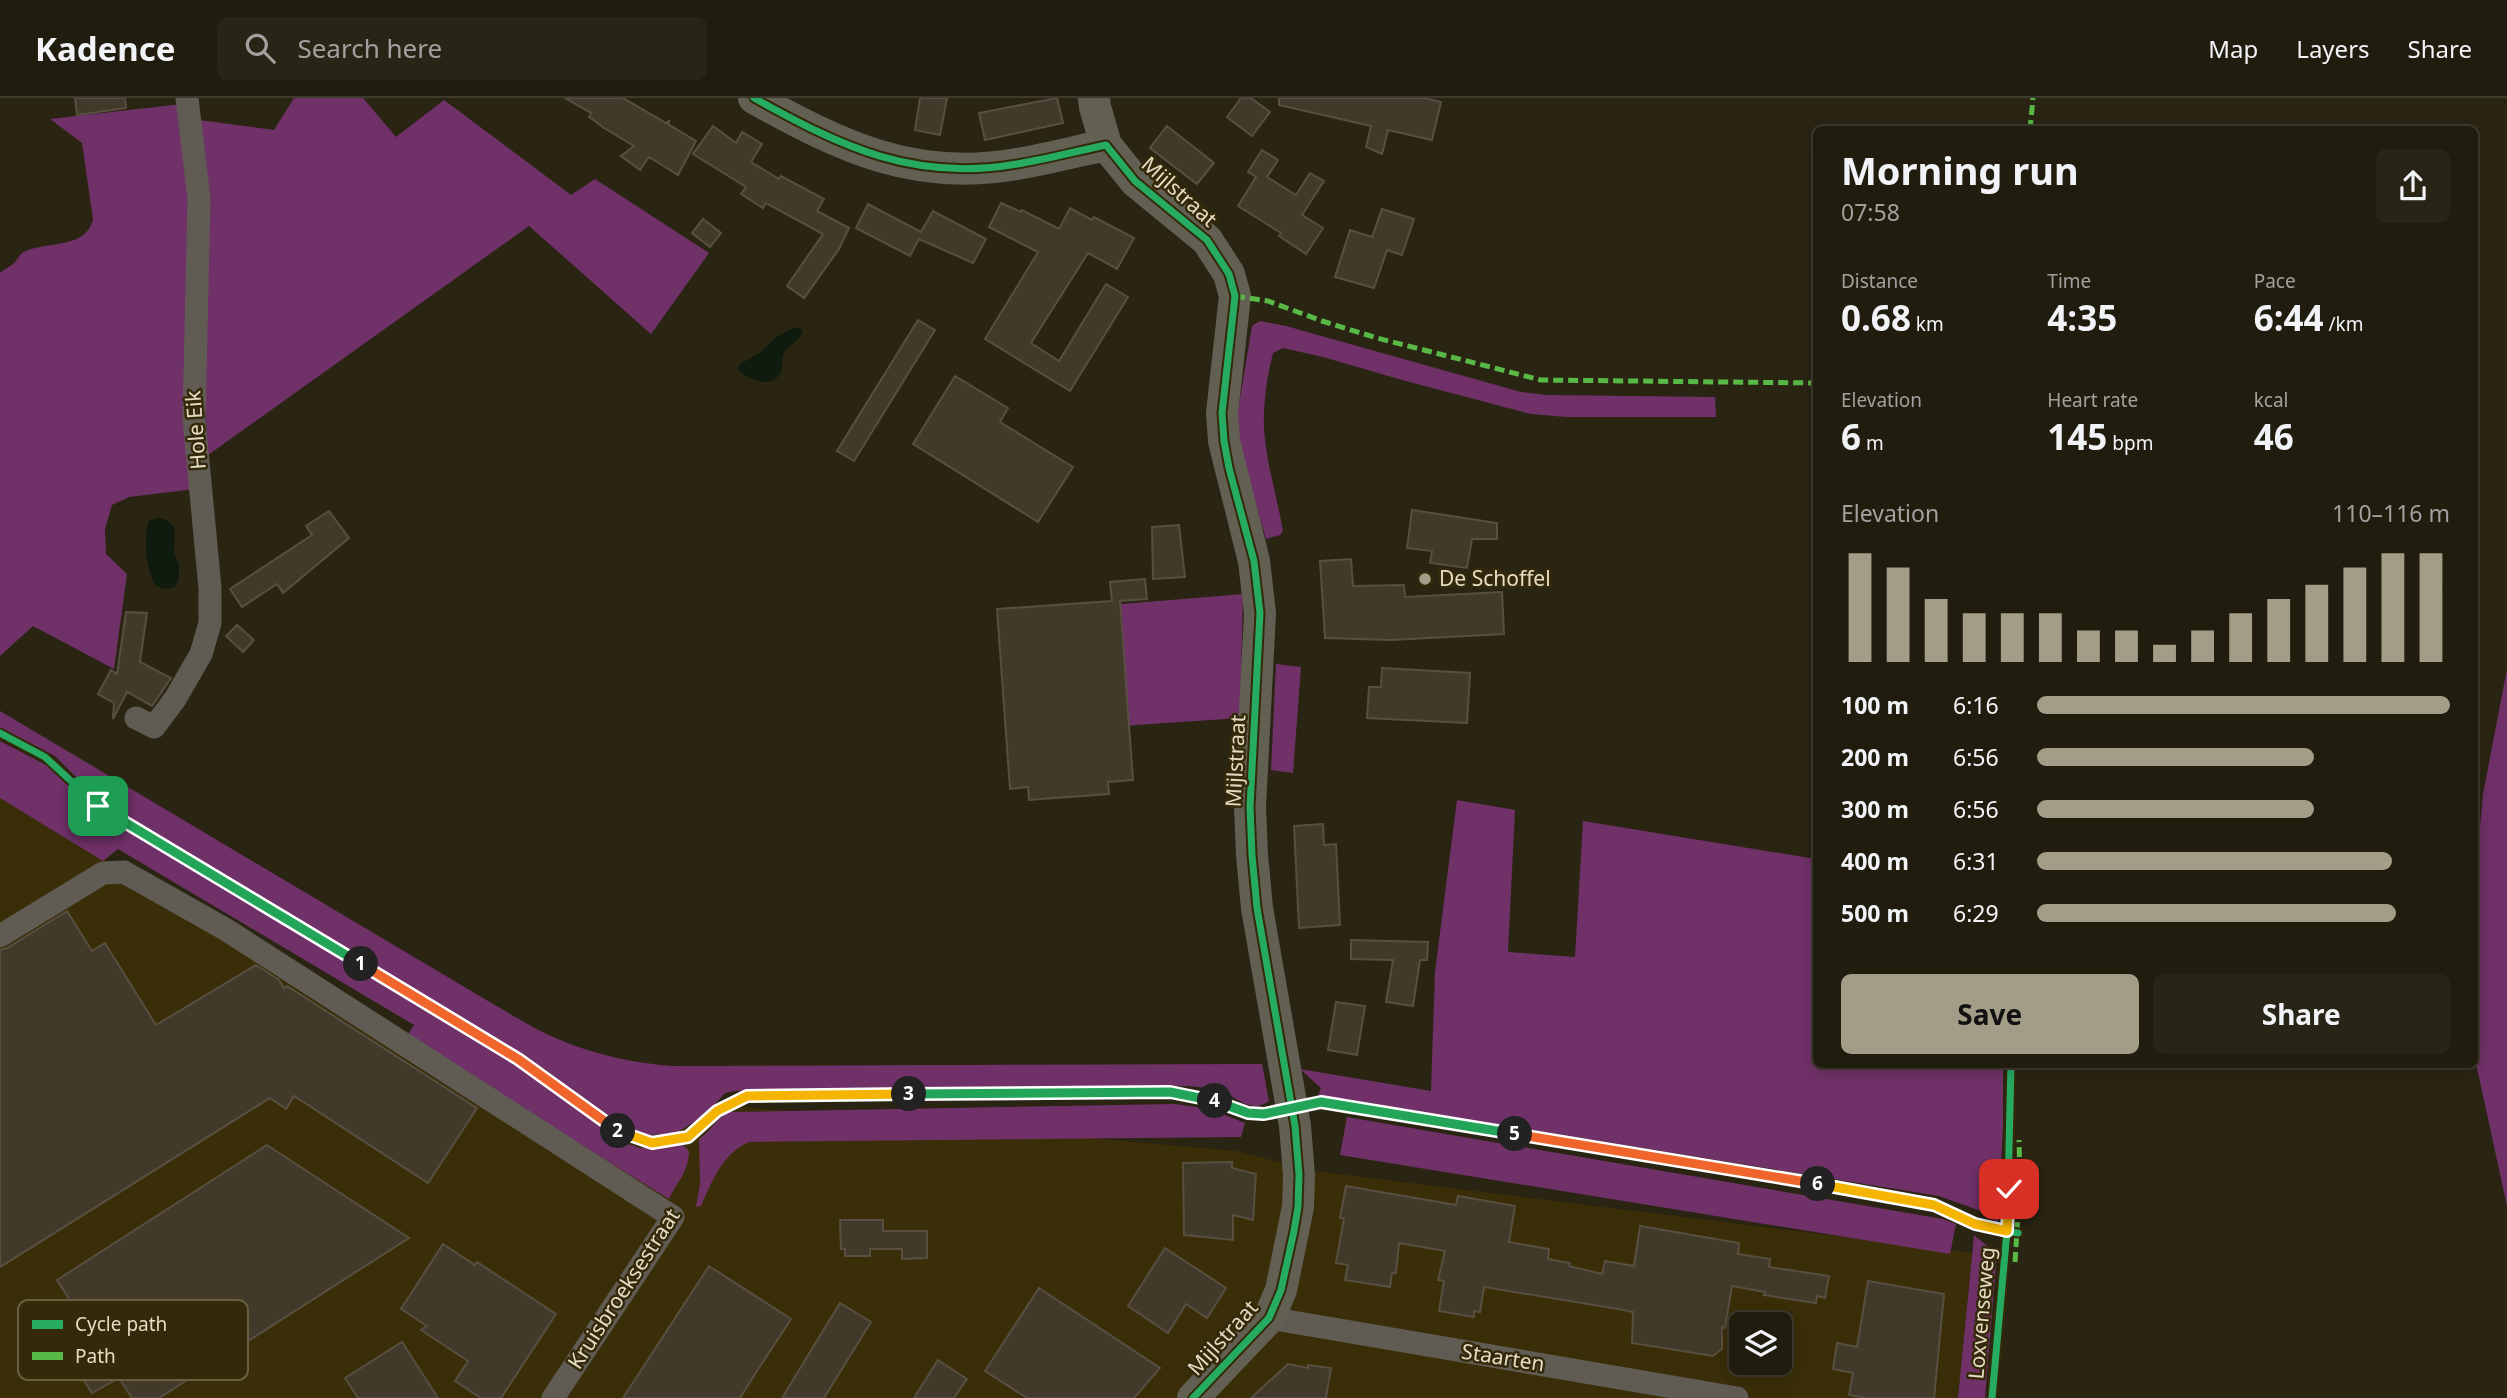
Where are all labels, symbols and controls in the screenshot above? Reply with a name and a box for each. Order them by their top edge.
search box [217,17,707,80]
text: Kadence [35,26,175,71]
icon: search [241,29,279,67]
text: Search here [297,30,442,66]
text: Map [2208,32,2258,65]
text: Layers [2296,32,2370,65]
text: Share [2408,32,2472,65]
text: Morning run [1841,144,2079,196]
button: share [2376,149,2450,223]
street label: Mijlstraat [1136,150,1224,233]
text: 07:58 [1841,196,1900,228]
text: Distance [1841,268,1918,294]
text: Time [2047,268,2091,294]
text: Pace [2254,268,2296,294]
text: 0.68 [1841,294,1911,341]
text: 4:35 [2047,294,2117,341]
text: 6:44 [2254,294,2324,341]
text: km [1911,311,1944,337]
text: /km [2324,311,2363,337]
text: Elevation [1841,387,1922,413]
text: Heart rate [2047,387,2138,413]
text: kcal [2254,387,2288,413]
street label: Hole Eik [178,389,212,471]
text: 6 [1841,413,1861,460]
text: 145 [2047,413,2107,460]
text: 46 [2254,413,2294,460]
text: m [1861,430,1884,456]
text: bpm [2107,430,2153,456]
text: Elevation [1841,497,1939,529]
text: 110–116 m [2332,497,2450,529]
place label: De Schoffel [1439,564,1551,592]
marker: De Schoffel [1417,571,1433,587]
text: 100 m [1841,689,1909,721]
text: 6:16 [1953,689,1999,721]
street label: Mijlstraat [1219,714,1251,808]
text: 200 m [1841,741,1909,773]
text: 6:56 [1953,741,1999,773]
pin [68,776,128,836]
icon: arrive [79,787,117,825]
text: 300 m [1841,793,1909,825]
text: 6:56 [1953,793,1999,825]
text: 400 m [1841,845,1909,877]
text: 6:31 [1953,845,1999,877]
text: 500 m [1841,897,1909,929]
text: 6:29 [1953,897,1999,929]
pin: 1 [344,946,378,982]
text: 1 [355,950,366,976]
button: Save [1841,974,2139,1054]
button: Share [2153,974,2450,1054]
pin: 3 [892,1076,926,1112]
text: 3 [903,1080,914,1106]
pin: 4 [1198,1084,1232,1118]
text: 4 [1209,1087,1220,1113]
pin: 2 [600,1114,636,1148]
pin: 5 [1498,1116,1532,1152]
text: 2 [612,1117,623,1143]
text: 5 [1509,1120,1520,1146]
pin [1979,1159,2039,1219]
pin: 6 [1800,1166,1836,1202]
text: 6 [1812,1170,1823,1196]
icon: check [1990,1170,2028,1208]
street label: Kruisbroeksestraat [561,1202,686,1374]
street label: Loxvenseweg [1961,1246,2001,1380]
street label: Mijlstraat [1181,1293,1264,1381]
legend [18,1300,248,1380]
text: Cycle path [75,1311,167,1337]
map controls [1729,1312,1792,1375]
button: layers [1729,1312,1792,1375]
street label: Staarten [1460,1337,1547,1377]
text: Path [75,1343,116,1369]

